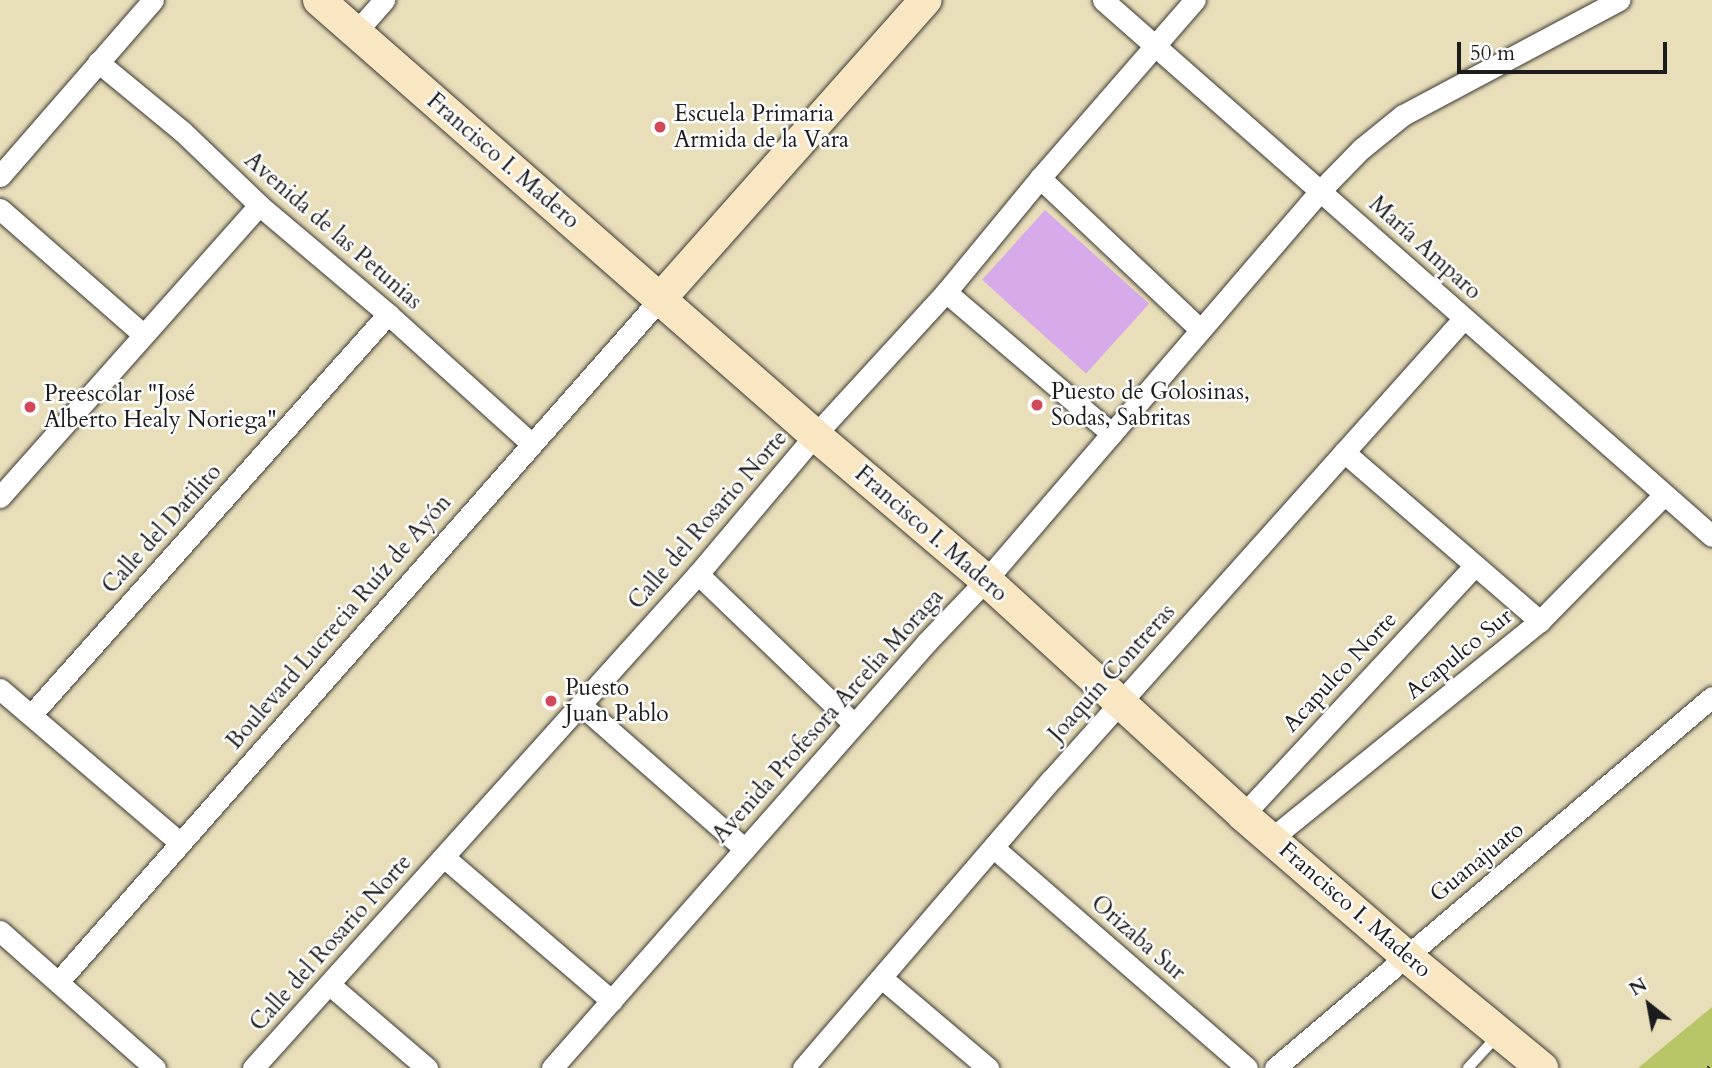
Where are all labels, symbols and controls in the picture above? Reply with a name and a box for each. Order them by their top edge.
scale bar [1460,28,1670,72]
text: 50 m [1470,39,1515,68]
street label: Francisco I. Madero [421,87,585,235]
place label: Escuela Primaria Armida de la Vara [674,100,849,154]
marker: Escuela Primaria Armida de la Vara [652,119,668,135]
street label: Avenida de las Petunias [239,146,427,316]
street label: María Amparo [1363,190,1487,306]
place label: Puesto de Golosinas, Sodas, Sabritas [1051,378,1250,432]
place label: Preescolar "José Alberto Healy Noriega" [44,380,277,434]
marker: Puesto de Golosinas, Sodas, Sabritas [1029,397,1045,413]
marker: Preescolar "José Alberto Healy Noriega" [22,399,38,415]
street label: Calle del Rosario Norte [623,425,793,615]
street label: Calle del Datilito [97,458,227,600]
street label: Francisco I. Madero [849,460,1013,608]
street label: Boulevard Lucrecia Ruíz de Ayón [221,489,457,755]
street label: Avenida Profesora Arcelia Moraga [707,583,949,849]
street label: Joaquín Contreras [1043,598,1181,748]
street label: Acapulco Sur [1400,603,1518,705]
street label: Acapulco Norte [1277,606,1403,738]
place label: Puesto Juan Pablo [565,674,669,728]
marker: Puesto Juan Pablo [543,693,559,709]
street label: Guanajuato [1425,816,1529,908]
street label: Francisco I. Madero [1273,836,1437,984]
street label: Calle del Rosario Norte [244,849,418,1037]
street label: Orizaba Sur [1085,890,1191,986]
north arrow [1614,970,1684,1040]
text: N [1624,972,1652,1002]

